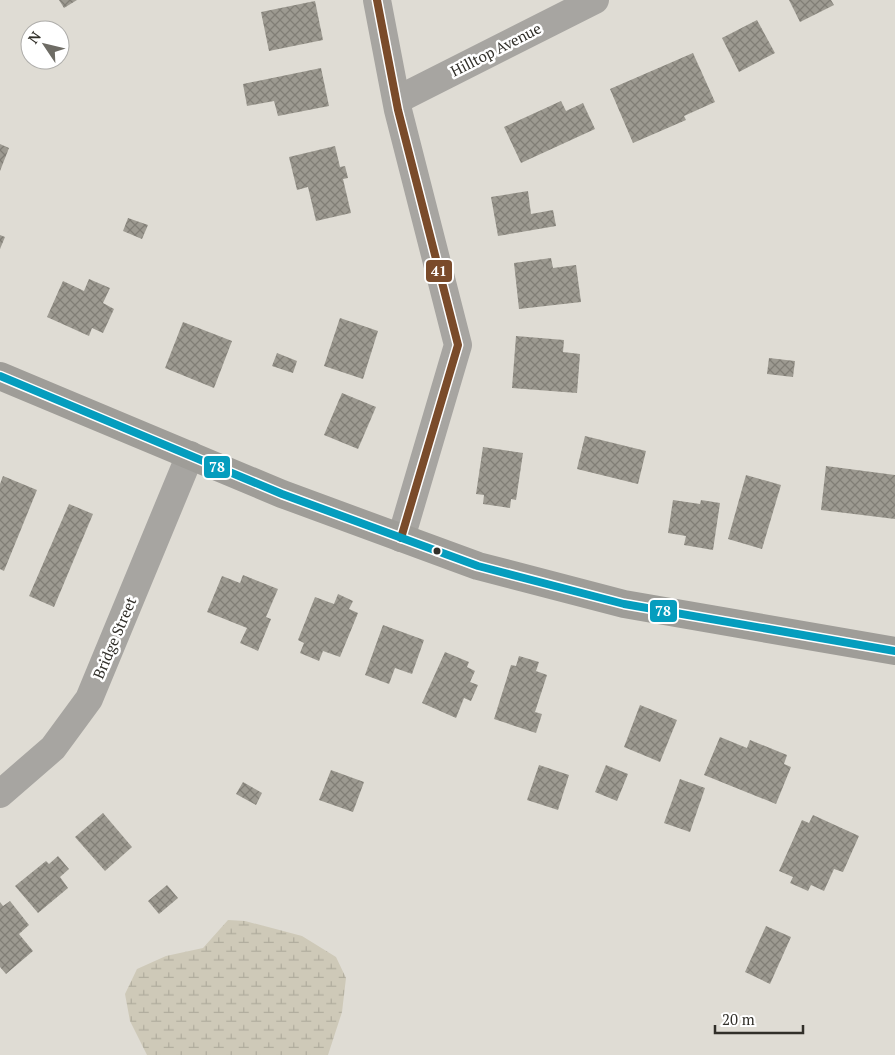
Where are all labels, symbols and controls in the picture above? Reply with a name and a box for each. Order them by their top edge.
street label: Hilltop Avenue [447,18,544,81]
north arrow [20,20,70,70]
text: N [23,27,45,47]
line badge: 41 [425,259,453,283]
text: 41 [431,261,447,280]
line badge: 78 [203,455,231,479]
text: 78 [209,457,225,476]
unlabelled marker [432,546,442,556]
street label: Bridge Street [88,593,140,682]
line badge: 78 [649,599,678,623]
text: 78 [655,601,671,620]
scale bar [715,1002,802,1034]
text: 20 m [722,1009,755,1029]

